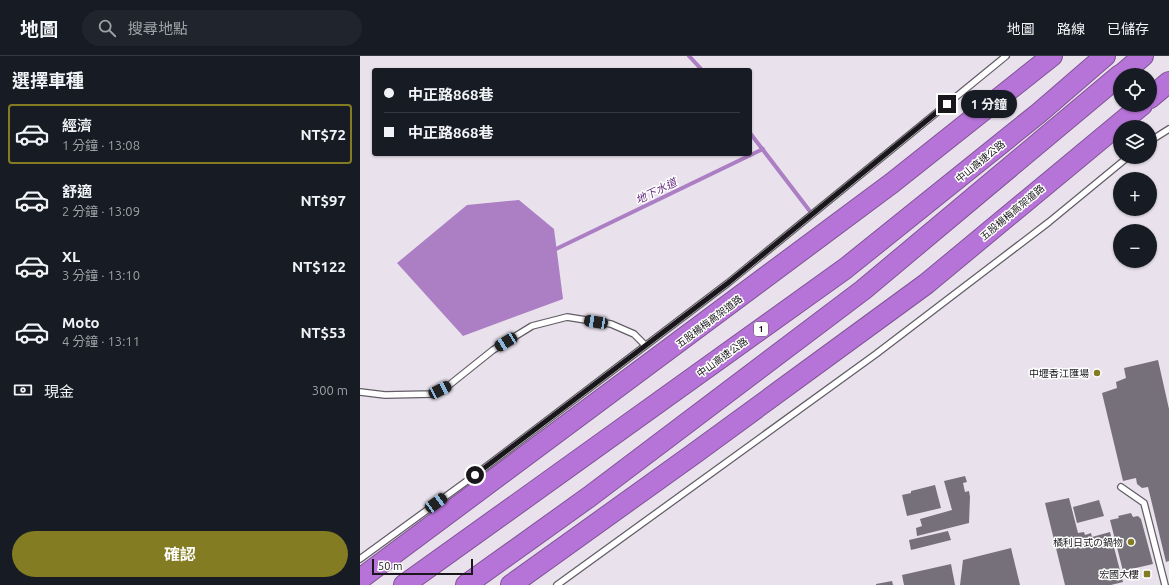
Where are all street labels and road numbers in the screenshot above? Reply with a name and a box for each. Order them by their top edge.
street label: 中山高速公路 [954,138,1007,185]
street label: 五股楊梅高架道路 [978,182,1046,242]
street label: 五股楊梅高架道路 [674,293,745,350]
road number: 1 [754,322,768,336]
street label: 中山高速公路 [695,335,750,379]

